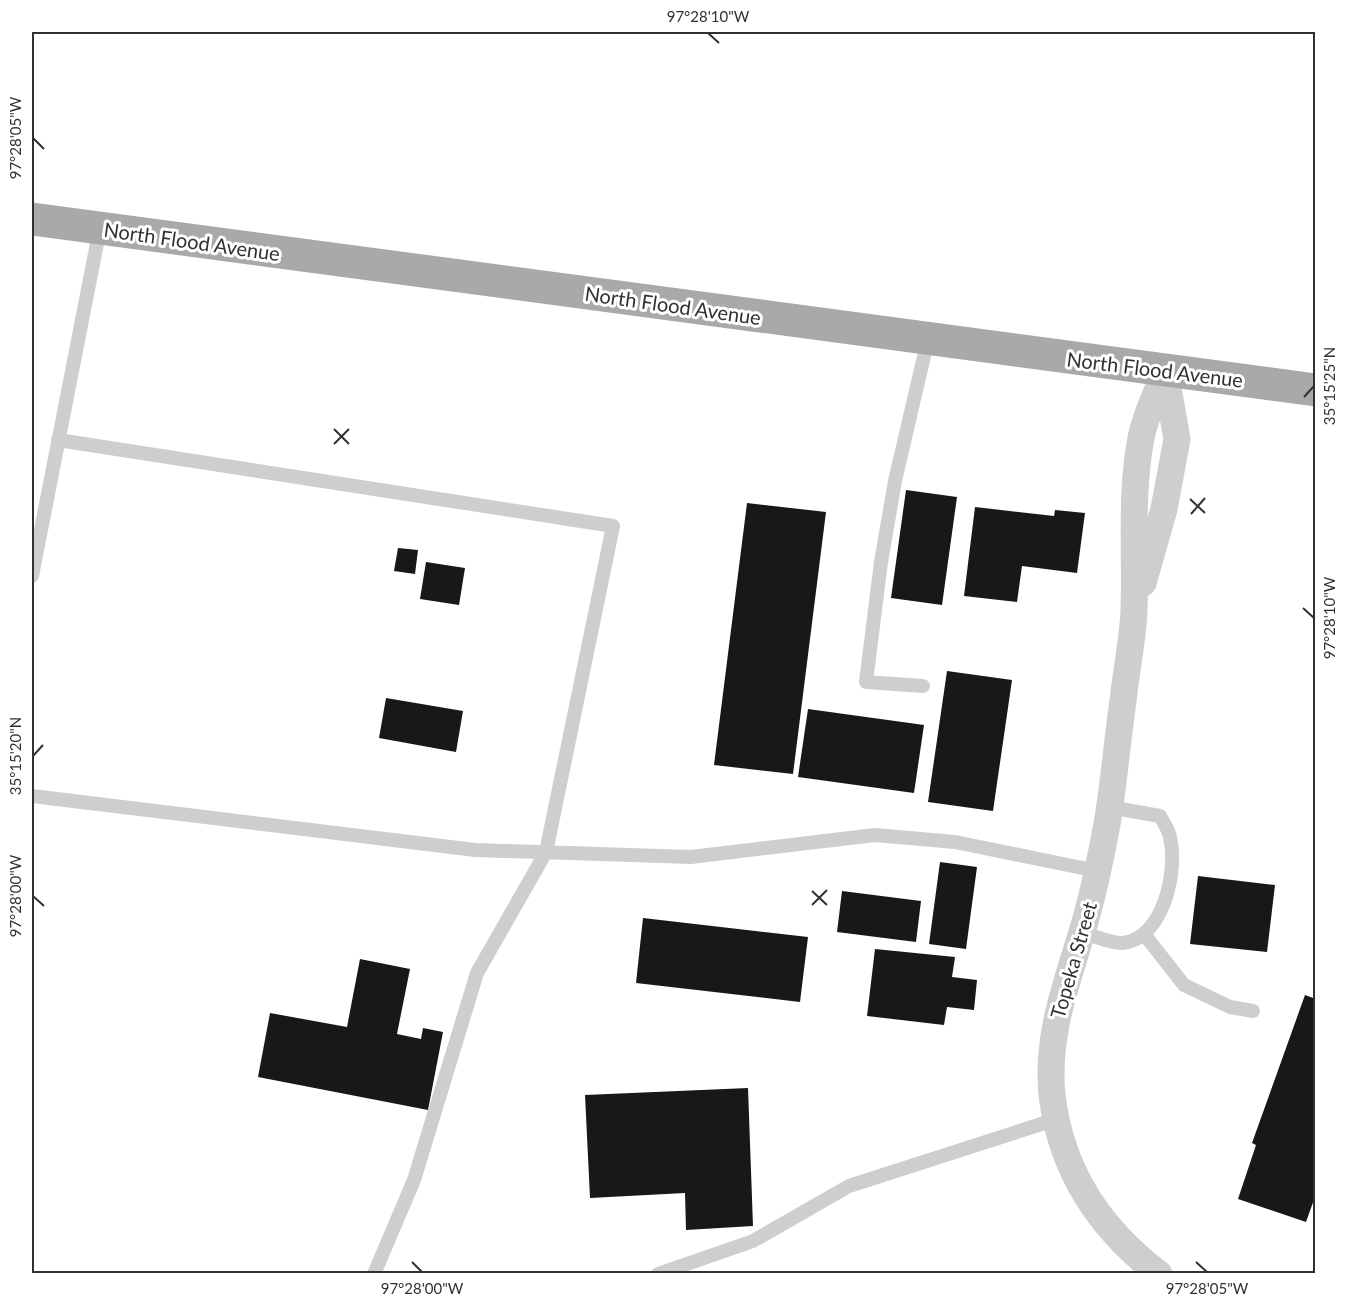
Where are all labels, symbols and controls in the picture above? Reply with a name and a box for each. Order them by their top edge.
text: 97°28'10"W [667,7,750,25]
text: 97°28'05"W [6,96,24,179]
street label: North Flood Avenue [102,217,282,265]
street label: North Flood Avenue [583,281,763,329]
street label: North Flood Avenue [1065,346,1245,392]
text: 35°15'25"N [1320,347,1338,425]
text: 97°28'10"W [1320,576,1338,659]
text: 35°15'20"N [6,717,24,795]
text: 97°28'00"W [6,854,24,937]
street label: Topeka Street [1045,899,1101,1021]
text: 97°28'00"W [381,1279,464,1297]
text: 97°28'05"W [1166,1279,1249,1297]

